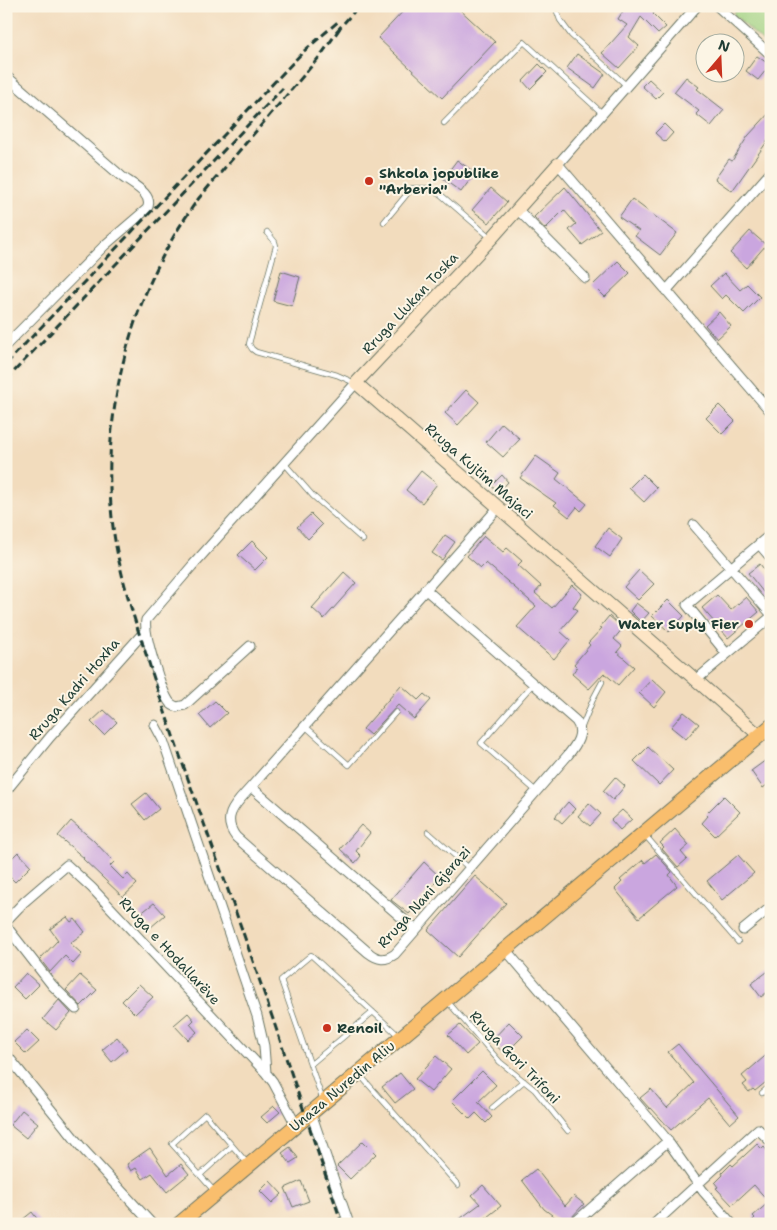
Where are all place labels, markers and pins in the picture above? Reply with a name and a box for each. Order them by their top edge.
place label: Shkola jopublike "Arberia" [379,164,499,198]
marker: Shkola jopublike "Arberia" [363,175,375,187]
place label: Water Suply Fier [618,615,739,633]
marker: Water Suply Fier [743,618,755,630]
place label: Renoil [337,1019,383,1037]
marker: Renoil [321,1022,333,1034]

